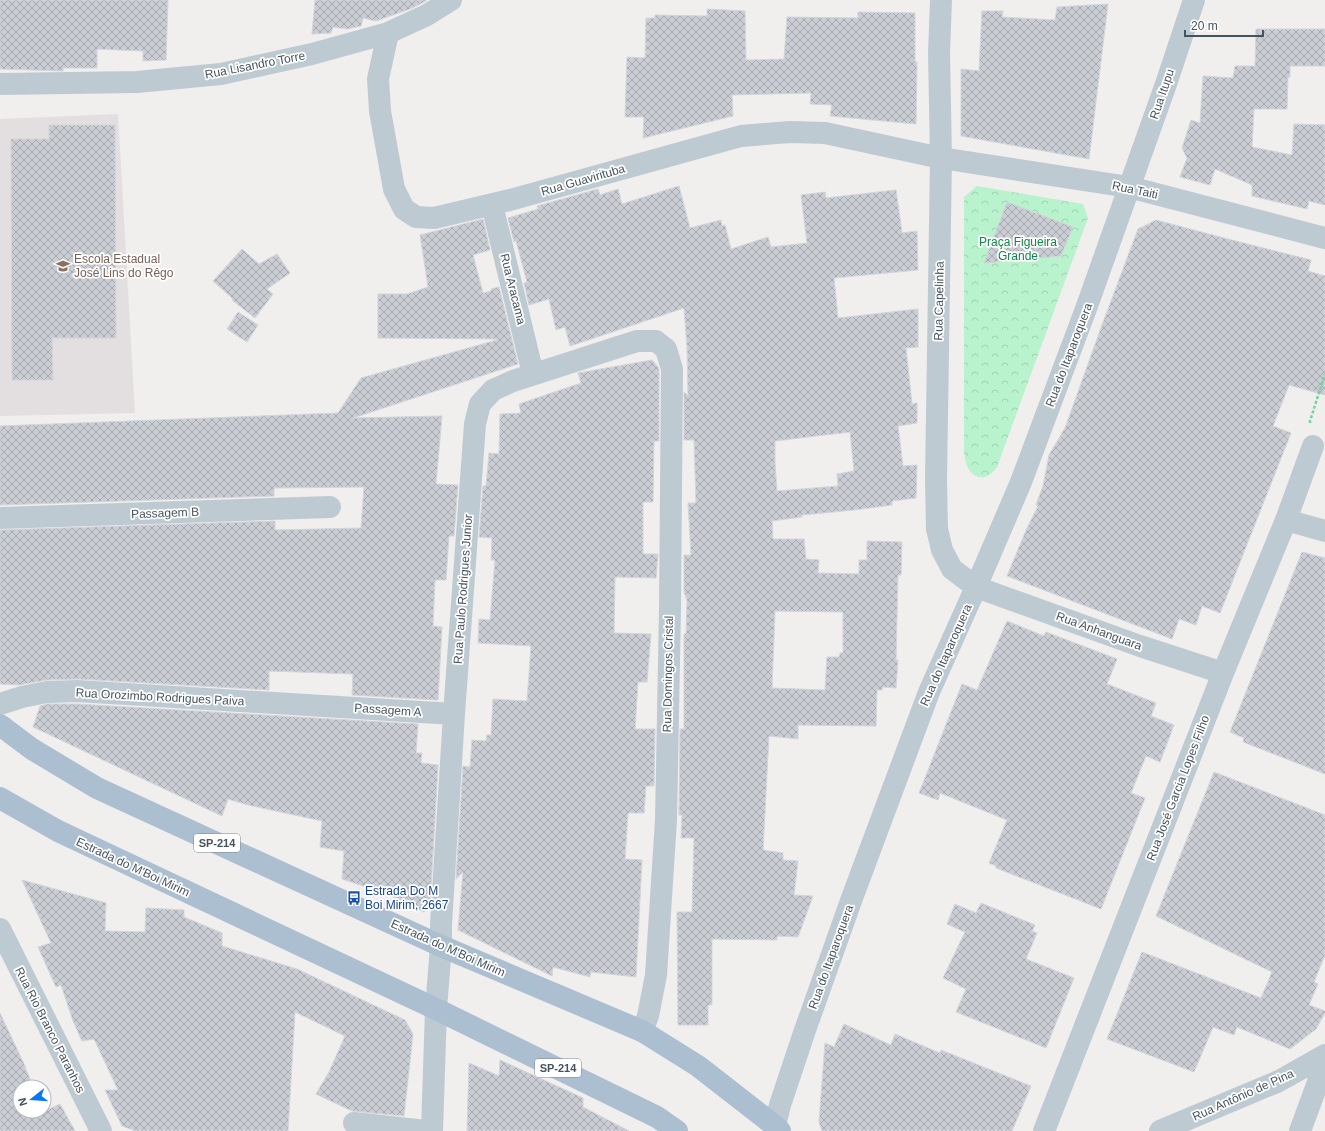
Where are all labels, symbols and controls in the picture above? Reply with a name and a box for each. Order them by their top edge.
scale bar [1185,12,1263,38]
text: 20 m [1191,19,1218,33]
street label: Rua Lisandro Torre [204,48,307,82]
street label: Rua Itupu [1147,67,1177,121]
street label: Rua Guavirituba [539,161,627,199]
street label: Rua Taiti [1111,178,1159,202]
park label: Praça Figueira Grande [979,235,1057,263]
place label: Escola Estadual José Lins do Rêgo [74,252,174,280]
street label: Rua Aracama [497,252,529,326]
school or university icon: Escola Estadual José Lins do Rêgo [55,258,71,274]
street label: Rua Capelinha [931,261,947,341]
street label: Rua do Itaparoquera [1043,301,1095,409]
street label: Passagem B [131,505,199,521]
street label: Rua Paulo Rodrigues Junior [451,514,475,664]
street label: Rua do Itaparoquera [917,602,975,708]
street label: Rua Anhanguara [1054,609,1144,653]
street label: Rua Domingos Cristal [660,616,676,732]
street label: Rua Orozimbo Rodrigues Paiva [75,686,245,708]
street label: Passagem A [354,701,422,719]
street label: Rua José Garcia Lopes Filho [1144,713,1212,863]
road number: SP-214 [194,834,240,852]
street label: Estrada do M'Boi Mirim [74,835,192,899]
place label: Estrada Do M Boi Mirim, 2667 [365,884,449,912]
bus stop icon: Estrada Do M Boi Mirim, 2667 [346,890,362,906]
street label: Rua do Itaparoquera [806,903,857,1011]
street label: Estrada do M'Boi Mirim [389,916,507,980]
street label: Rua Rio Branco Paranhos [12,965,88,1095]
road number: SP-214 [535,1059,581,1077]
street label: Rua Antônio de Pina [1190,1066,1296,1124]
north arrow [12,1079,52,1119]
text: N [16,1096,29,1107]

